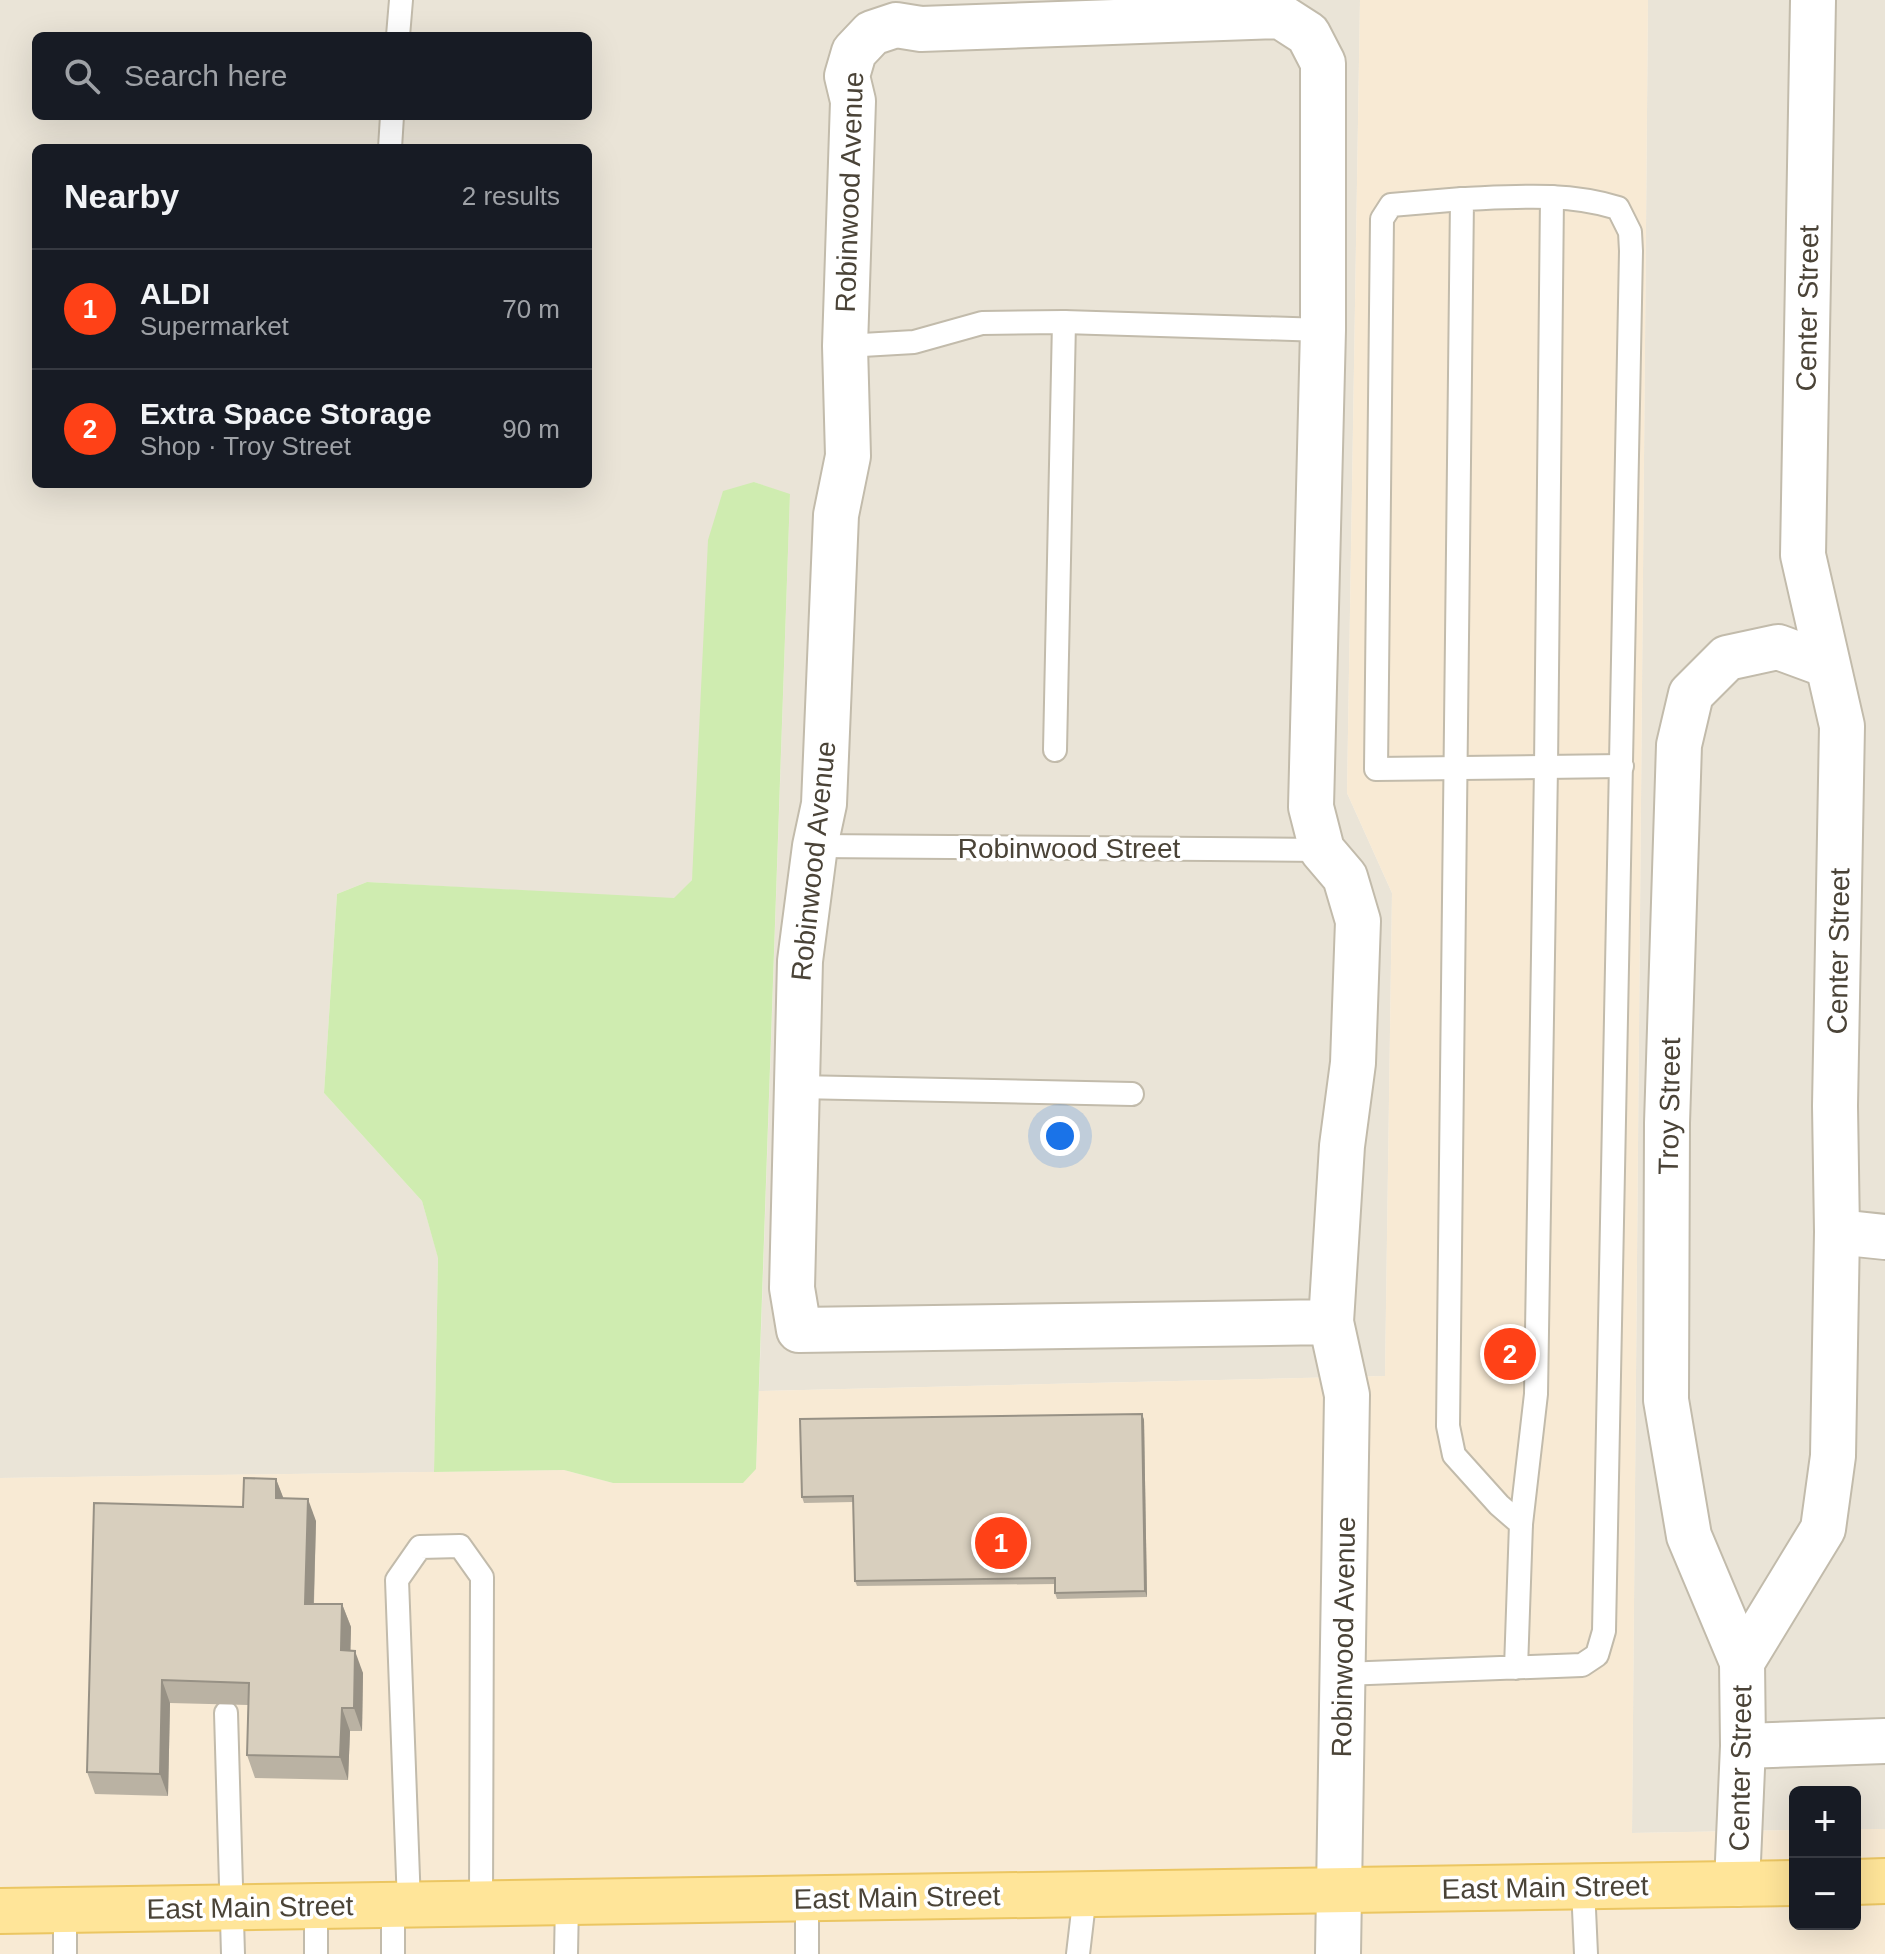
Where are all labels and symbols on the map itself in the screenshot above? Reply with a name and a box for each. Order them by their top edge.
street label: Robinwood Avenue [830,71,869,313]
street label: Center Street [1791,224,1824,392]
street label: Robinwood Avenue [785,740,841,982]
street label: Robinwood Street [958,833,1181,864]
street label: Center Street [1822,867,1855,1035]
street label: Troy Street [1653,1037,1686,1175]
your location [1040,1116,1080,1156]
pin: 2 [1484,1324,1536,1384]
pin: 1 [975,1513,1027,1573]
street label: Robinwood Avenue [1326,1516,1361,1758]
street label: Center Street [1724,1684,1757,1852]
street label: East Main Street [1441,1870,1649,1905]
street label: East Main Street [793,1880,1001,1915]
street label: East Main Street [146,1890,354,1925]

